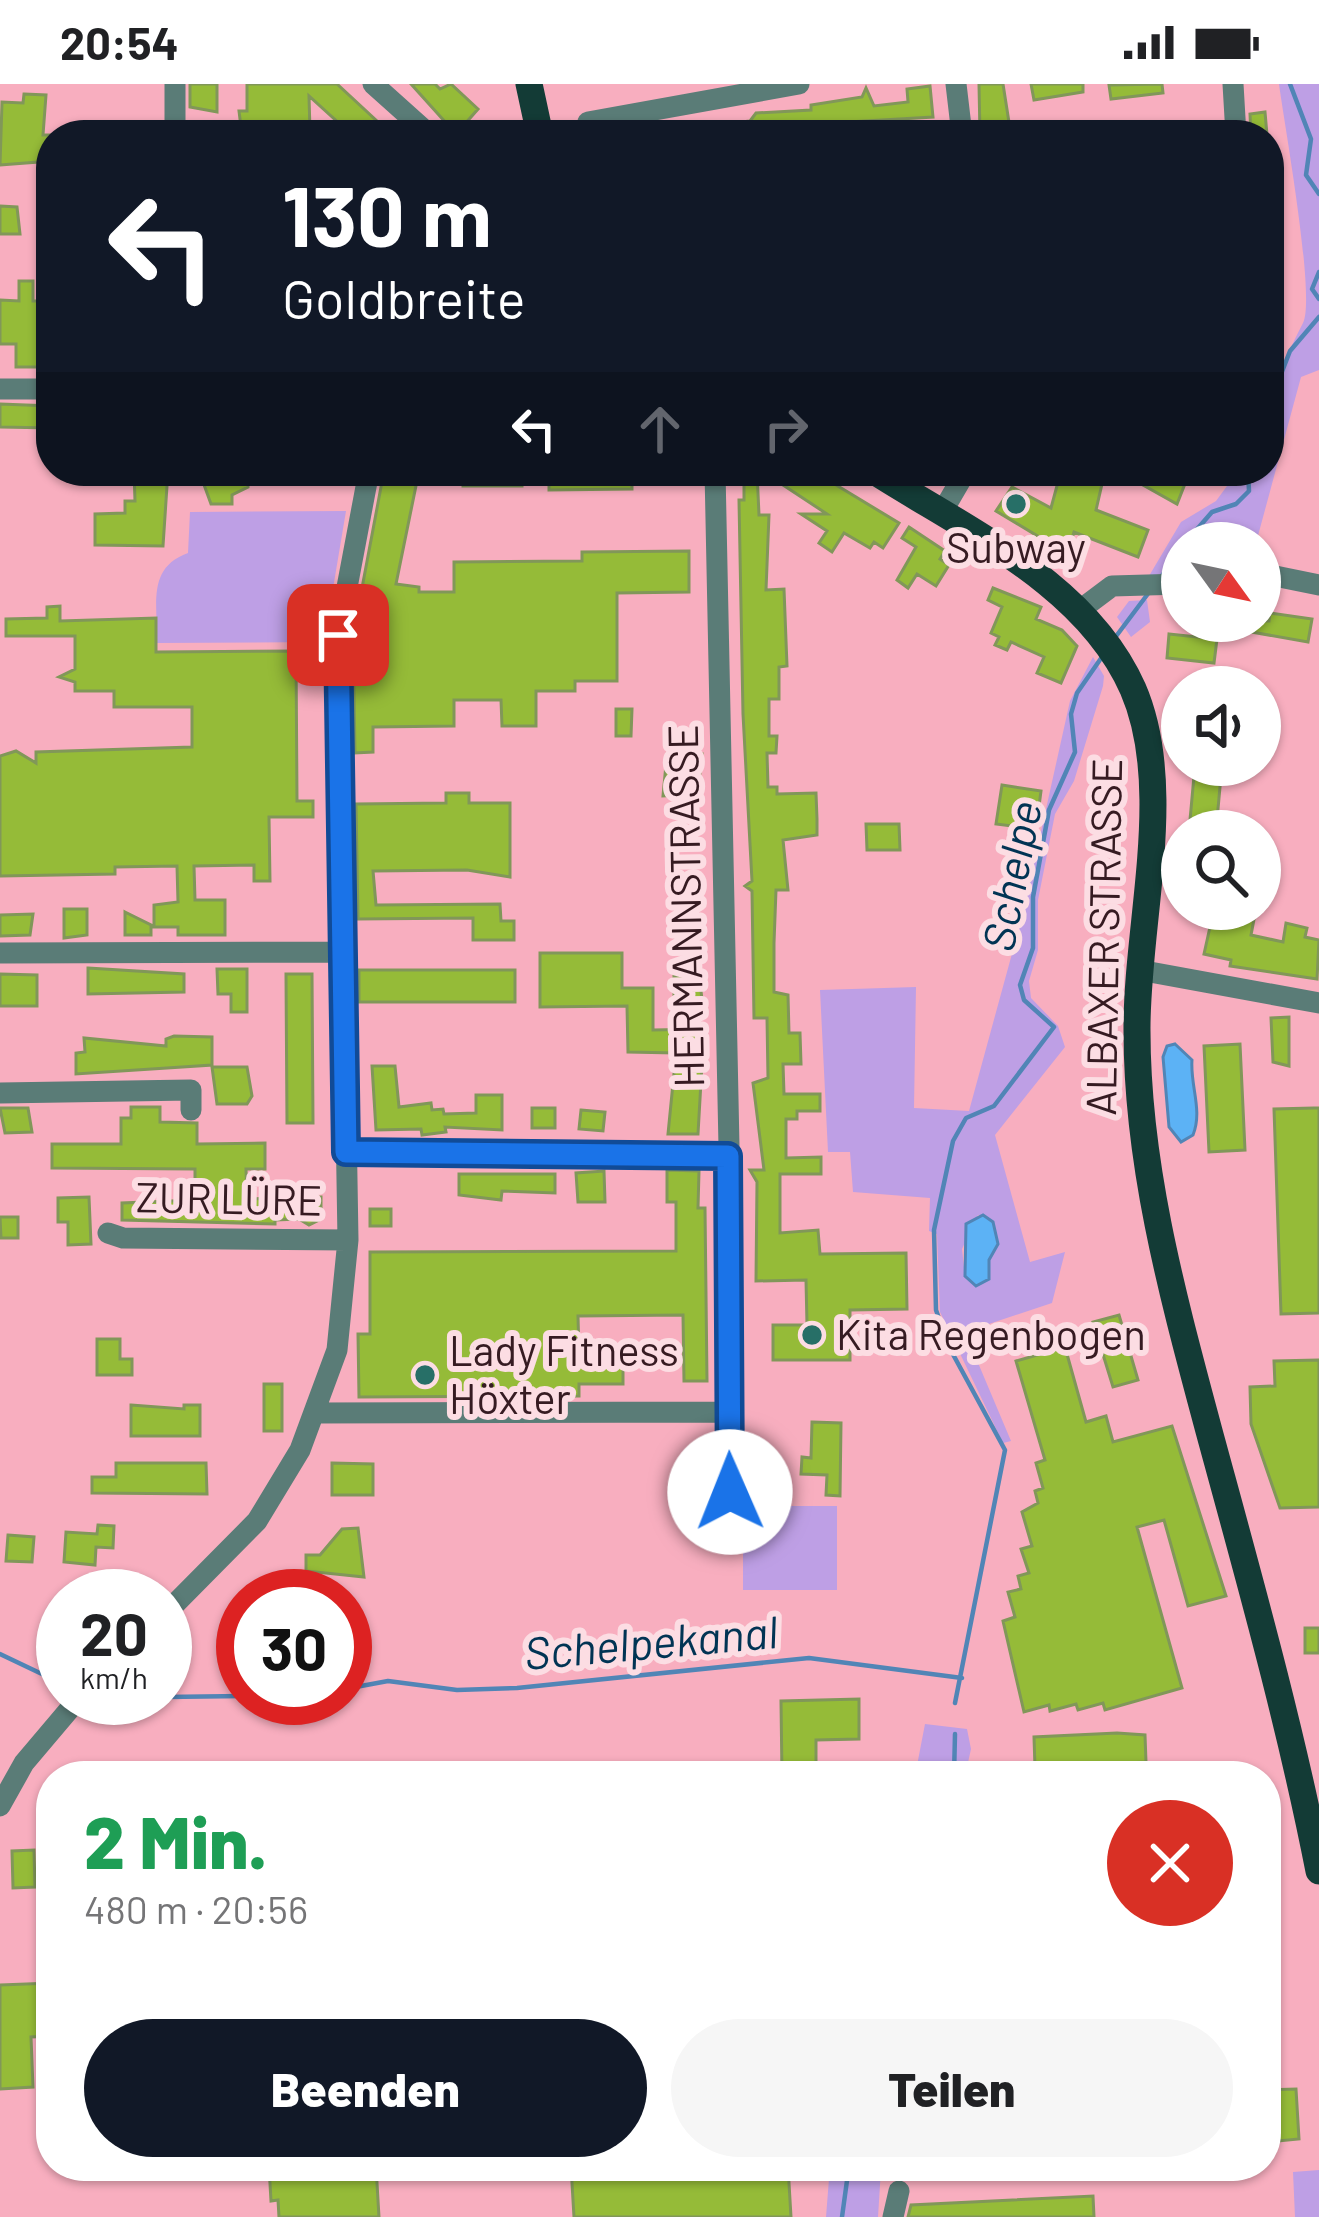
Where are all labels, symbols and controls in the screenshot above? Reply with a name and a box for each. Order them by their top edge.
text: 20:54 [60,15,179,69]
text: 130 m [282,163,492,264]
icon: left [84,168,240,324]
text: Goldbreite [282,265,525,330]
icon: left [501,396,567,462]
icon: ahead [627,396,693,462]
icon: right [753,396,819,462]
marker: Subway [1003,491,1029,517]
place label: Subway [946,521,1086,572]
north arrow [1161,522,1281,642]
map controls [1161,522,1281,930]
pin [287,584,389,686]
icon: arrive [305,602,371,668]
button: sound [1161,666,1281,786]
street label: HERMANNSTRASSE [656,724,712,1088]
street label: ALBAXER STRASSE [1074,758,1130,1116]
water label: Schelpe [969,796,1051,955]
button: search [1161,810,1281,930]
street label: ZUR LÜRE [135,1170,323,1224]
place label: Kita Regenbogen [836,1308,1146,1359]
marker: Kita Regenbogen [799,1322,825,1348]
place label: Lady Fitness Höxter [449,1324,679,1422]
marker: Lady Fitness Höxter [412,1362,438,1388]
position arrow [667,1429,793,1555]
speed limit sign: 30 [216,1569,372,1725]
text: 20 [80,1596,148,1668]
water label: Schelpekanal [522,1603,780,1679]
text: km/h [80,1659,148,1695]
text: 2 Min. [84,1797,268,1883]
button: close [1107,1800,1233,1926]
text: 480 m · 20:56 [84,1885,308,1932]
button: Beenden [84,2019,647,2157]
button: Teilen [671,2019,1233,2157]

